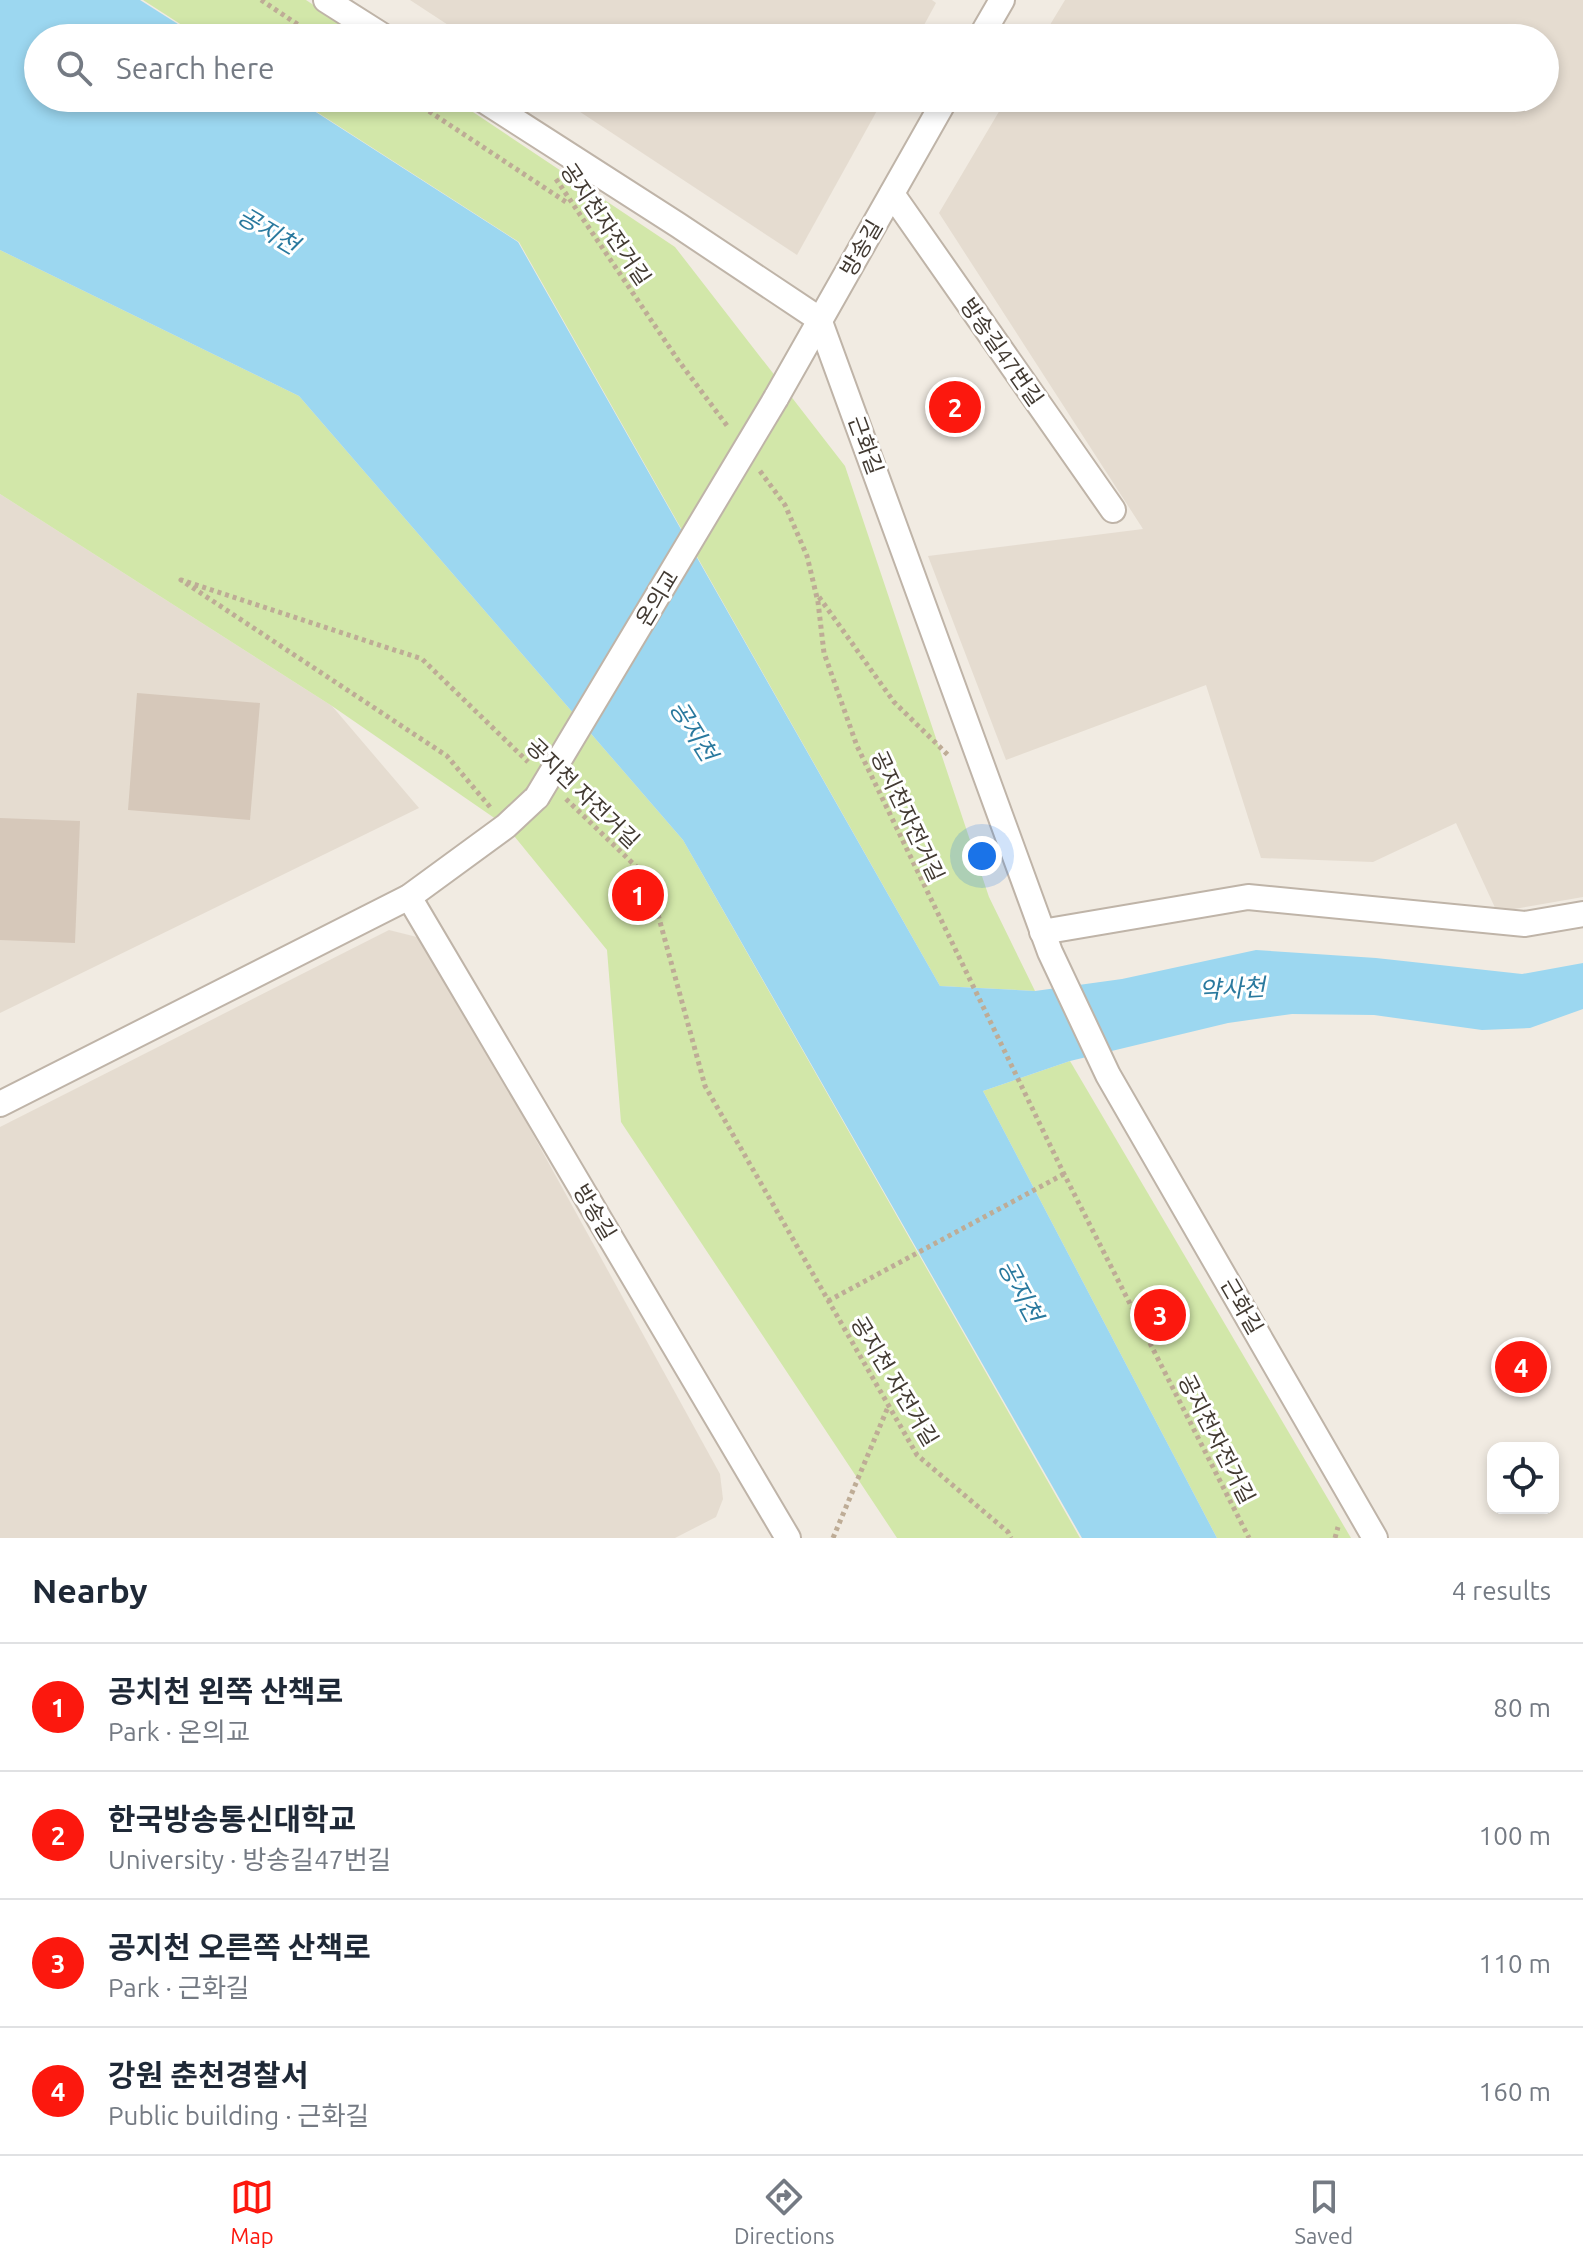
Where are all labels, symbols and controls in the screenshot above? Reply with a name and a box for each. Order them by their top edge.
search box [24,24,1559,112]
icon: search [52,46,96,90]
text: Search here [116,51,275,85]
street label: 공지천자전거길 [556,158,656,289]
water label: 공지천 [233,202,306,261]
street label: 방송길 [835,215,887,280]
street label: 방송길47번길 [956,293,1049,411]
pin: 2 [929,377,981,437]
street label: 근화길 [844,412,889,478]
street label: 온의교 [630,565,683,630]
water label: 공지천 [664,695,724,768]
street label: 공지천 자전거길 [522,733,645,853]
street label: 공지천자전거길 [867,746,950,885]
your location [962,836,1002,876]
pin: 1 [612,865,664,925]
water label: 약사천 [1198,973,1269,1004]
street label: 방송길 [569,1179,622,1244]
water label: 공지천 [993,1255,1049,1329]
street label: 근화길 [1216,1273,1268,1338]
pin: 3 [1134,1285,1186,1345]
street label: 공지천 자전거길 [847,1311,944,1450]
pin: 4 [1495,1337,1547,1397]
street label: 공지천자전거길 [1174,1370,1261,1508]
map controls [1487,1442,1559,1514]
button: locate [1487,1442,1559,1514]
text: Nearby [32,1571,147,1609]
text: 4 results [1452,1576,1551,1605]
text: 공치천 왼쪽 산책로 [108,1674,343,1708]
text: 1 [51,1693,65,1722]
text: 80 m [1493,1693,1551,1722]
text: Park · 온의교 [108,1717,250,1746]
text: 한국방송통신대학교 [108,1802,356,1836]
text: 2 [51,1821,65,1850]
text: 100 m [1479,1821,1551,1850]
text: University · 방송길47번길 [108,1845,391,1874]
text: 공지천 오른쪽 산책로 [108,1930,371,1964]
text: 3 [51,1949,65,1978]
text: 110 m [1479,1949,1551,1978]
text: Park · 근화길 [108,1973,250,2002]
text: 강원 춘천경찰서 [108,2058,308,2092]
text: 4 [51,2077,65,2106]
text: 160 m [1479,2077,1551,2106]
text: Public building · 근화길 [108,2101,369,2130]
tab: Map [230,2175,274,2248]
tab: Directions [734,2175,835,2248]
tab: Saved [1294,2175,1353,2248]

